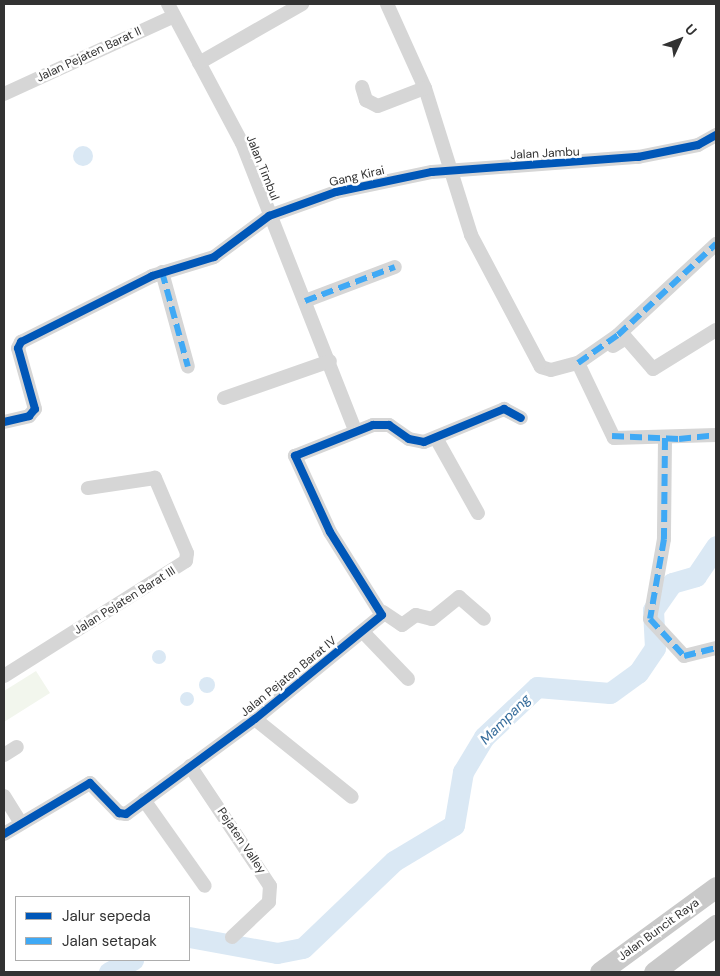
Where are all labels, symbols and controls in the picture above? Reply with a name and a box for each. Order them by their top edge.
north arrow [655,15,705,65]
text: U [681,20,701,39]
street label: Jalan Pejaten Barat II [34,24,144,86]
street label: Jalan Timbul [242,133,282,203]
street label: Jalan Jambu [510,145,580,163]
street label: Gang Kirai [328,164,386,190]
street label: Jalan Pejaten Barat III [72,564,178,638]
street label: Jalan Pejaten Barat IV [238,634,340,720]
water label: Mampang [476,690,534,748]
street label: Pejaten Valley [214,805,268,877]
legend [15,896,190,961]
street label: Jalan Buncit Raya [616,896,702,964]
text: Jalur sepeda [62,906,151,926]
text: Jalan setapak [62,931,157,951]

